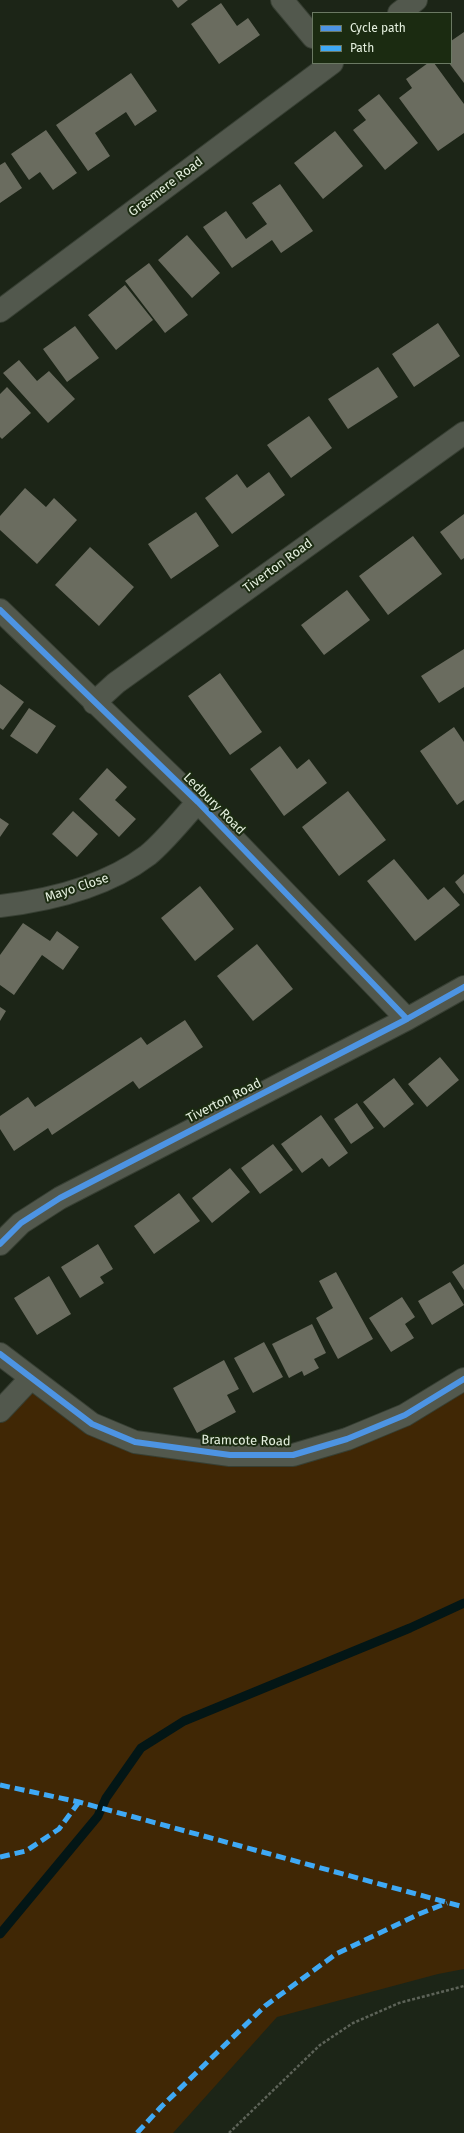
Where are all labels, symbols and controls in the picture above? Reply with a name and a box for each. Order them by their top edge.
legend [312,12,452,64]
text: Cycle path [350,21,406,35]
text: Path [350,41,374,55]
street label: Grasmere Road [126,154,206,220]
street label: Tiverton Road [240,536,316,596]
street label: Ledbury Road [180,770,248,838]
street label: Mayo Close [43,870,111,906]
street label: Tiverton Road [184,1075,264,1127]
street label: Bramcote Road [201,1432,291,1450]

